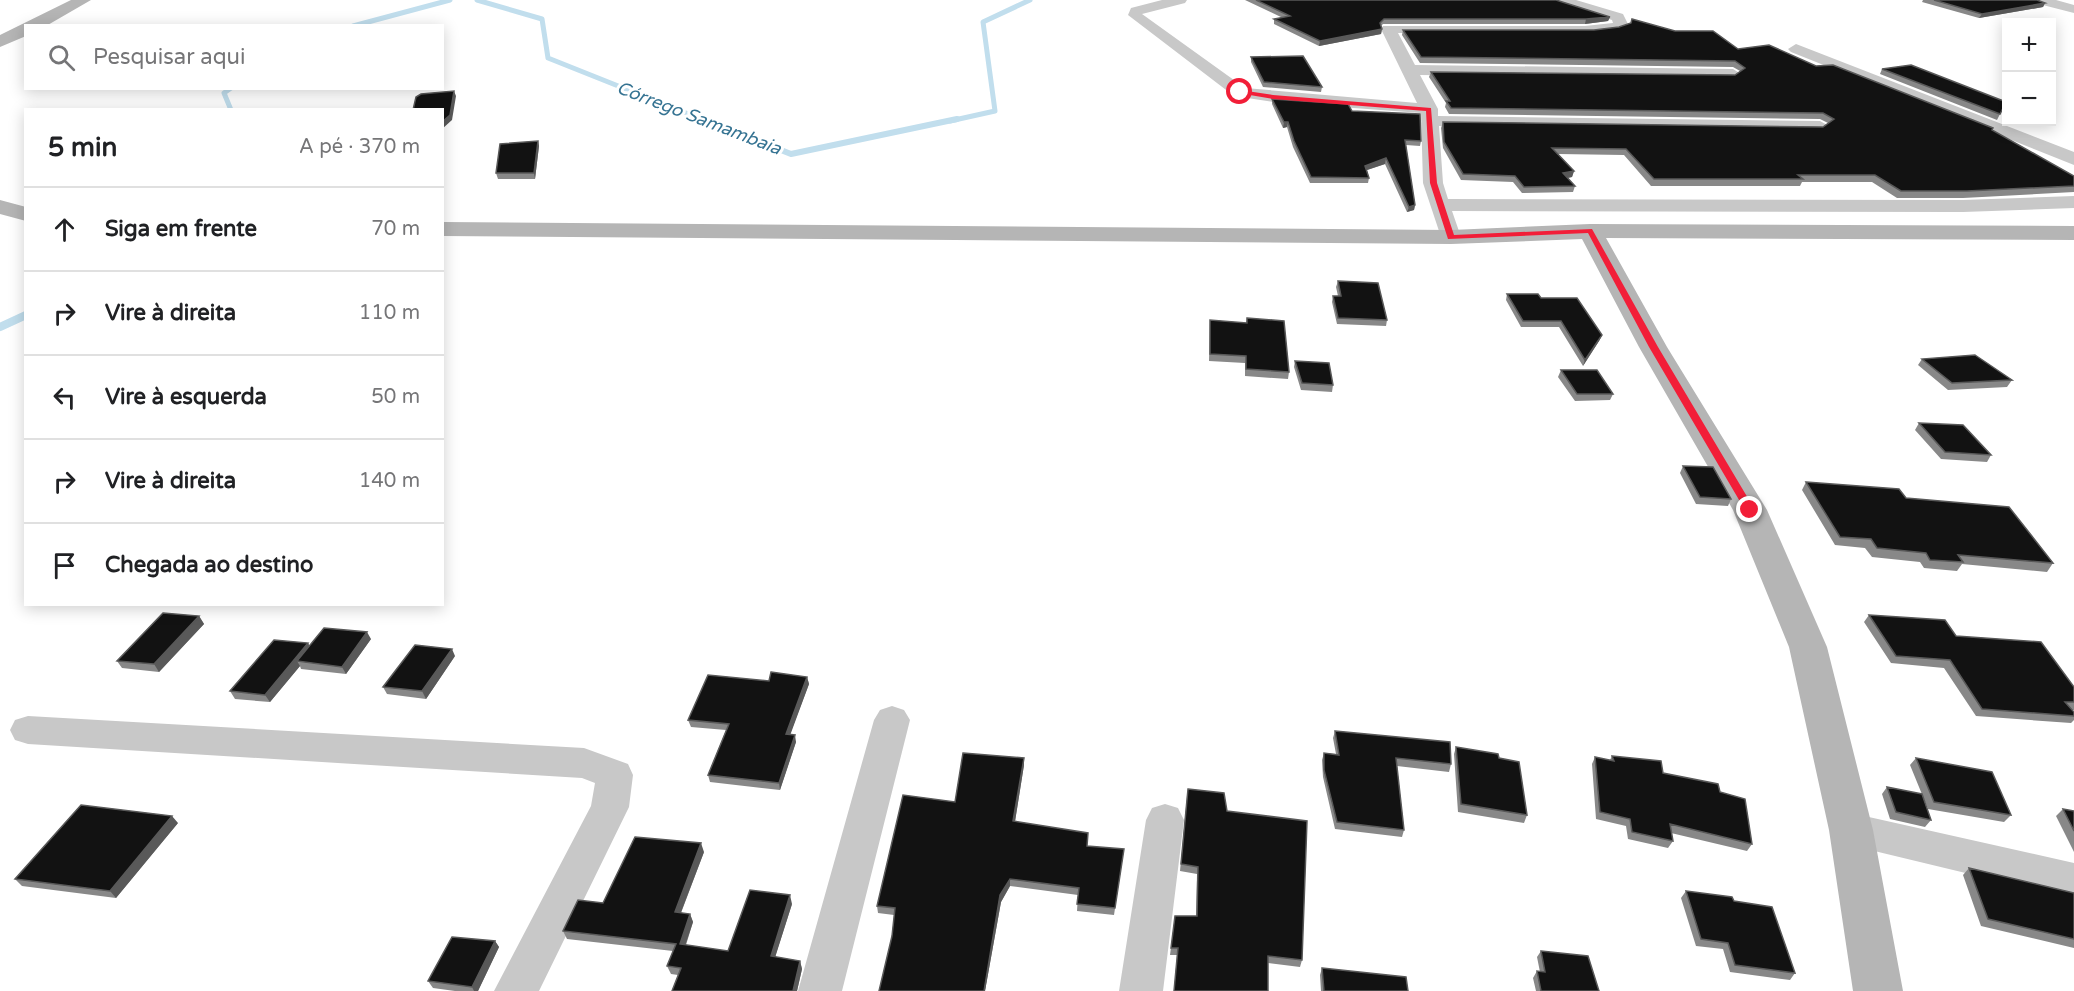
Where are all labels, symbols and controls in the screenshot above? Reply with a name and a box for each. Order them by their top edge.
map controls [2002,18,2056,126]
button: + [2002,18,2056,72]
search box [24,24,444,90]
icon: search [45,41,78,74]
text: Pesquisar aqui [93,44,245,70]
button: − [2002,72,2056,126]
water label: Córrego Samambaia [614,76,785,160]
route start [1226,78,1252,104]
text: 5 min [48,132,117,163]
text: A pé · 370 m [299,135,420,159]
icon: ahead [48,213,81,246]
text: Siga em frente [105,216,257,242]
text: 70 m [371,217,420,241]
icon: right [48,297,81,330]
text: Vire à direita [105,300,236,326]
text: 110 m [359,301,420,325]
icon: left [48,381,81,414]
text: Vire à esquerda [105,384,267,410]
text: 50 m [371,385,420,409]
icon: right [48,465,81,498]
text: Vire à direita [105,468,236,494]
text: 140 m [359,469,420,493]
route end [1736,496,1762,522]
icon: arrive [48,549,81,582]
text: Chegada ao destino [105,552,313,578]

